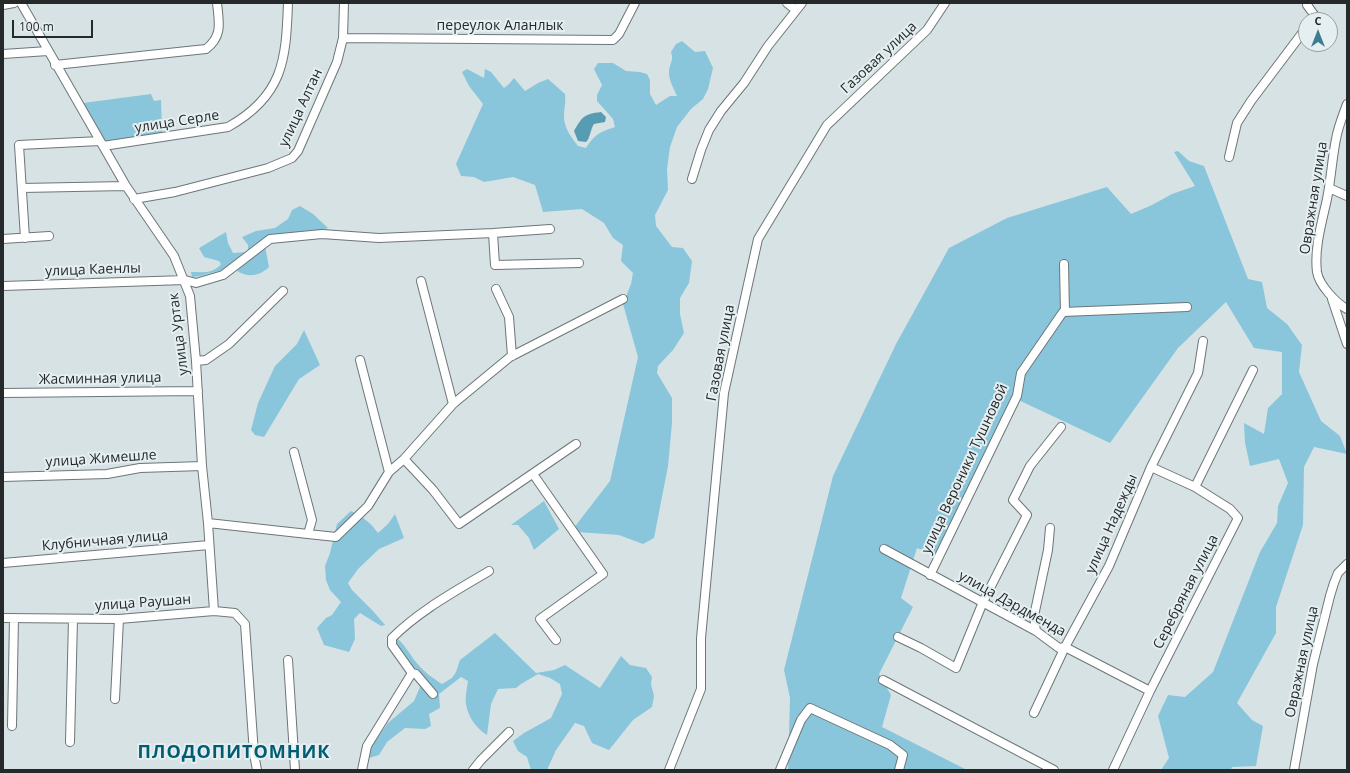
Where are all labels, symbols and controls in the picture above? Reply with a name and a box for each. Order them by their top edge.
scale bar [14,12,95,38]
north arrow [1298,12,1338,52]
text: С [1314,13,1322,28]
text: 100 m [19,18,54,35]
street label: переулок Аланлык [437,18,563,34]
street label: Газовая улица [837,18,921,98]
street label: улица Алтан [276,66,326,150]
street label: улица Серле [134,107,220,137]
street label: Овражная улица [1297,140,1331,256]
street label: улица Каенлы [45,260,141,280]
street label: улица Уртак [166,292,192,376]
street label: Газовая улица [703,303,739,403]
street label: Жасминная улица [38,370,162,388]
street label: улица Вероники Тушновой [918,381,1012,557]
street label: улица Жимешле [45,447,157,471]
street label: улица Надежды [1083,472,1141,576]
street label: Клубничная улица [41,527,169,555]
street label: Серебряная улица [1150,532,1222,652]
street label: улица Дэрдменда [955,568,1069,640]
street label: улица Раушан [94,591,192,615]
street label: Овражная улица [1282,604,1322,720]
district label: ПЛОДОПИТОМНИК [138,742,330,764]

